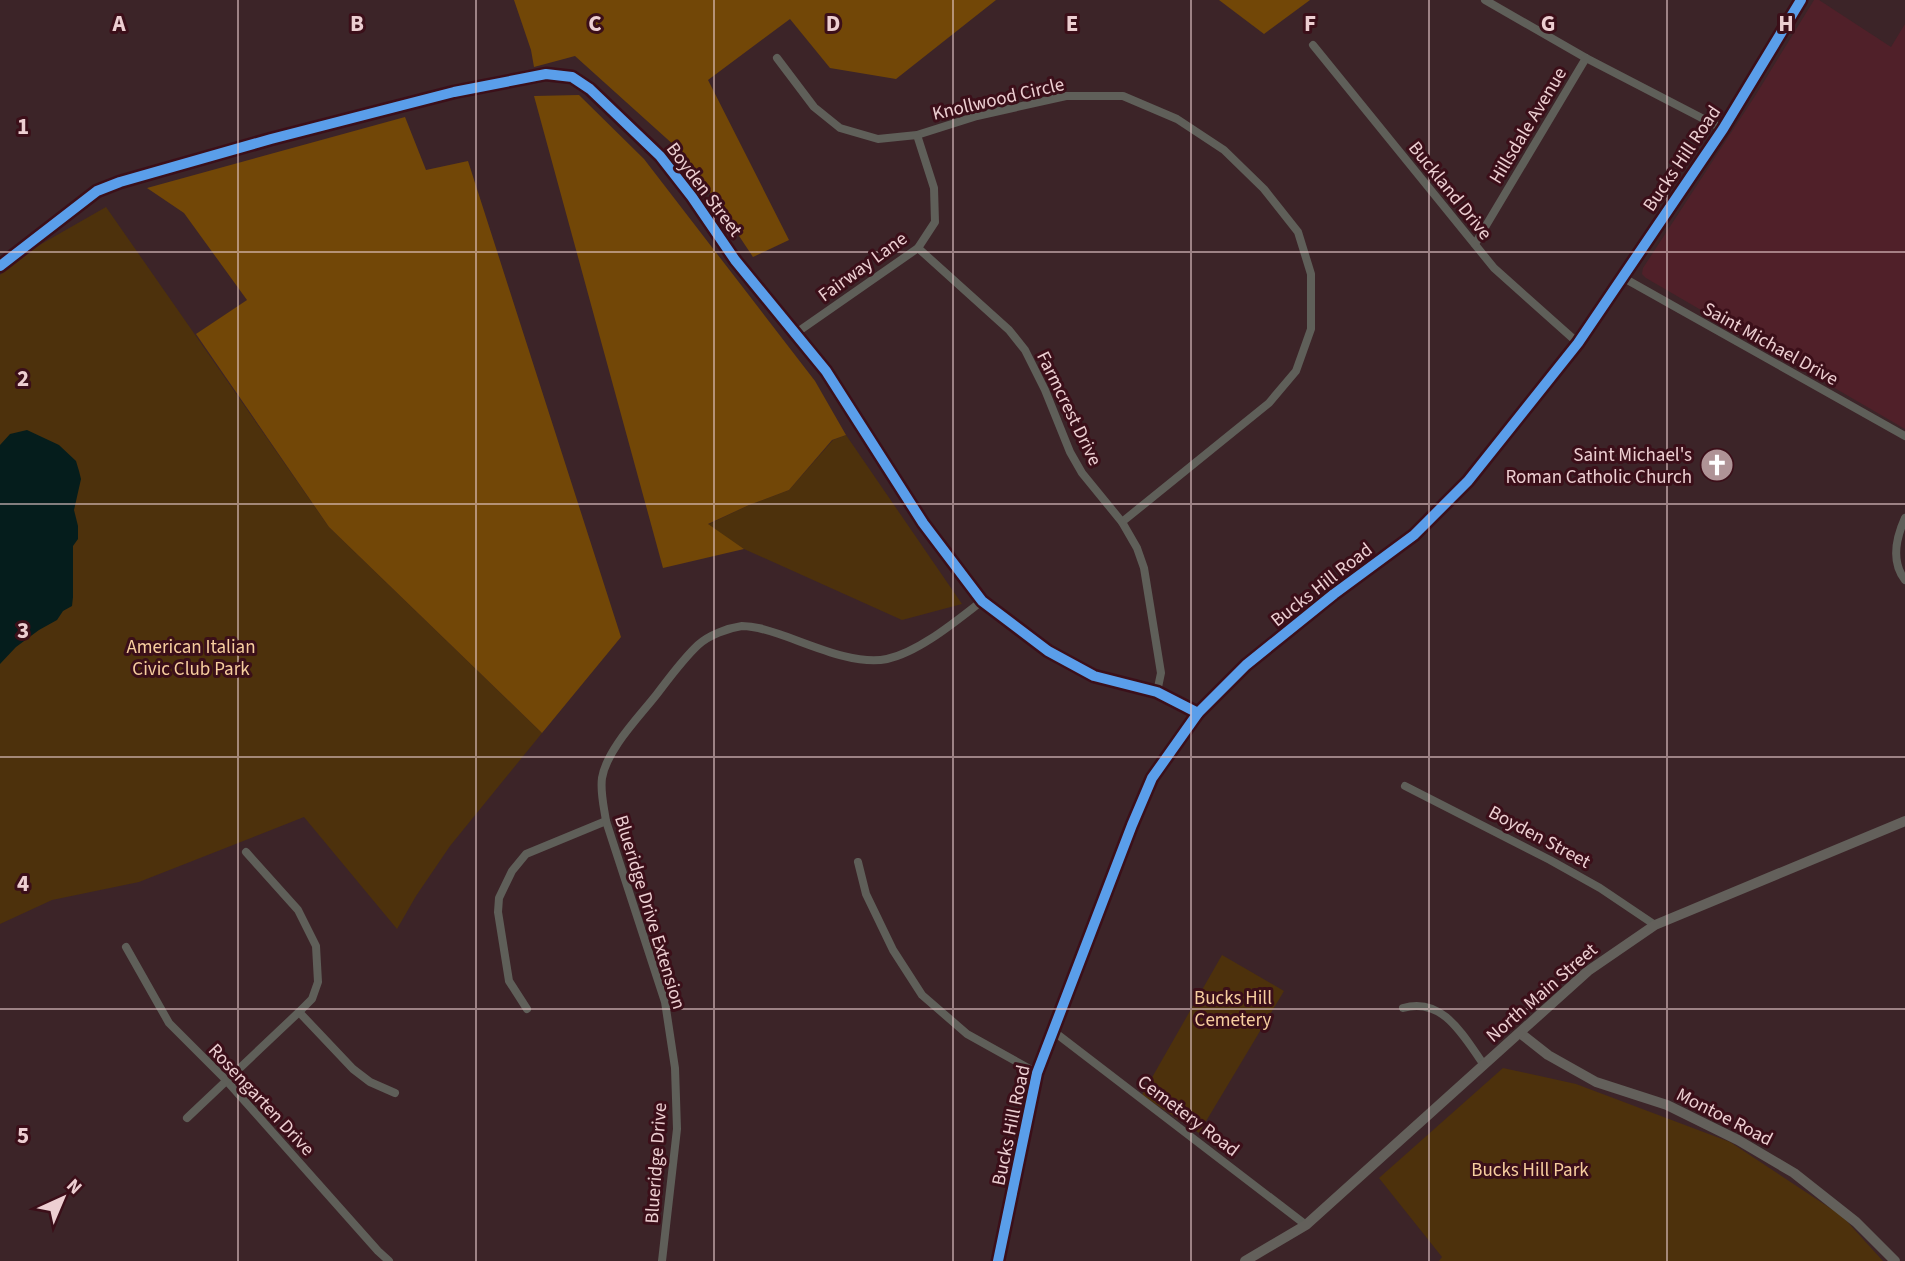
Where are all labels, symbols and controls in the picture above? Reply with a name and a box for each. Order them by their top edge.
text: A [111,7,126,40]
text: B [350,7,364,40]
text: C [588,7,602,40]
text: D [826,7,840,40]
text: E [1066,7,1078,40]
text: F [1304,7,1316,40]
text: G [1541,7,1555,40]
text: H [1778,7,1794,40]
street label: Hillsdale Avenue [1483,62,1574,189]
street label: Knollwood Circle [930,71,1067,128]
street label: Bucks Hill Road [1637,100,1728,217]
text: 1 [17,110,29,143]
street label: Buckland Drive [1402,136,1498,246]
street label: Boyden Street [659,137,749,243]
street label: Fairway Lane [813,226,913,309]
street label: Saint Michael Drive [1698,296,1843,393]
street label: Farmcrest Drive [1029,347,1108,470]
text: 2 [17,362,29,395]
place label: Saint Michael's Roman Catholic Church [1505,442,1692,491]
church icon: Saint Michael's Roman Catholic Church [1698,446,1736,484]
street label: Bucks Hill Road [1265,537,1379,634]
text: 3 [17,614,29,647]
park label: American Italian Civic Club Park [126,634,256,683]
street label: Boyden Street [1484,799,1596,876]
street label: Blueridge Drive Extension [607,812,692,1013]
text: 4 [17,867,29,900]
street label: North Main Street [1480,937,1604,1049]
park label: Bucks Hill Cemetery [1194,985,1272,1034]
street label: Rosengarten Drive [202,1038,320,1162]
street label: Bucks Hill Road [986,1063,1037,1188]
street label: Cemetery Road [1132,1069,1245,1164]
street label: Montoe Road [1671,1081,1777,1153]
street label: Blueridge Drive [639,1102,674,1225]
text: 5 [17,1119,29,1152]
park label: Bucks Hill Park [1471,1157,1589,1184]
north arrow [28,1163,98,1233]
text: N [60,1173,88,1201]

